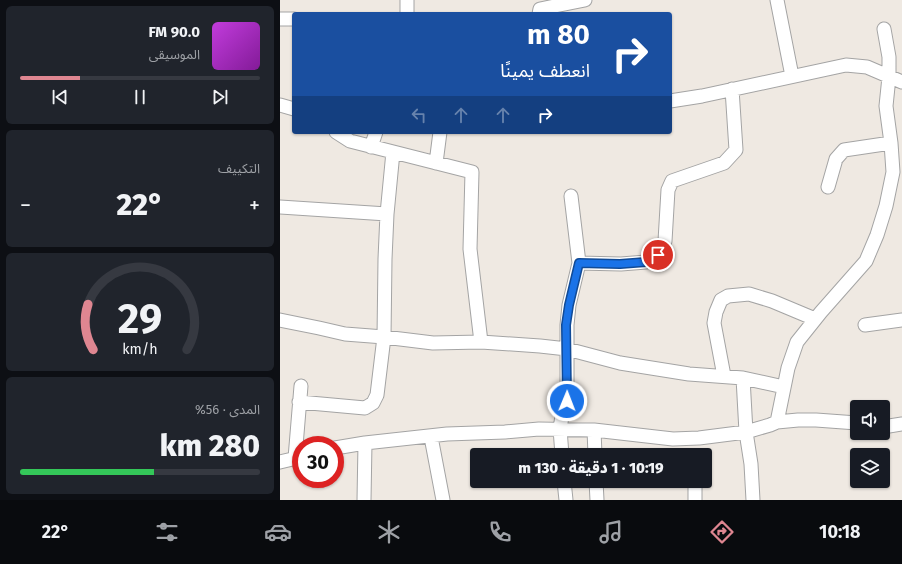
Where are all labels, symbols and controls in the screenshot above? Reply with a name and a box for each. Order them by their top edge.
text: 80 m [527,18,590,51]
text: 90.0 FM [148,23,200,41]
icon: right [604,28,656,80]
text: الموسيقى [149,47,200,62]
text: انعطف يمينًا [500,60,590,82]
icon: previous [49,86,71,108]
icon: pause [129,86,151,108]
icon: next [209,86,231,108]
icon: left [408,104,430,126]
icon: ahead [450,104,472,126]
icon: ahead [492,104,514,126]
icon: right [534,104,556,126]
text: التكييف [218,161,260,176]
text: 22° [117,187,164,223]
text: − [20,192,31,219]
text: + [249,192,260,219]
pin [641,238,675,272]
icon: arrive [647,244,669,266]
text: 29 [118,294,162,344]
text: km/h [122,340,158,357]
position arrow [546,380,588,422]
map controls [850,400,890,488]
button: sound [850,400,890,440]
text: المدى · 56% [195,402,260,417]
text: 280 km [160,428,260,464]
speed limit sign: 30 [292,436,344,488]
button: layers [850,448,890,488]
text: 10:19 · 1 دقيقة · 130 m [518,459,664,477]
icon: filters [153,518,181,546]
icon: car [264,518,292,546]
icon: climate [375,518,403,546]
icon: phone [486,518,514,546]
icon: music [597,518,625,546]
icon: directions [708,518,736,546]
text: 22° [42,521,70,543]
text: 10:18 [819,521,860,543]

